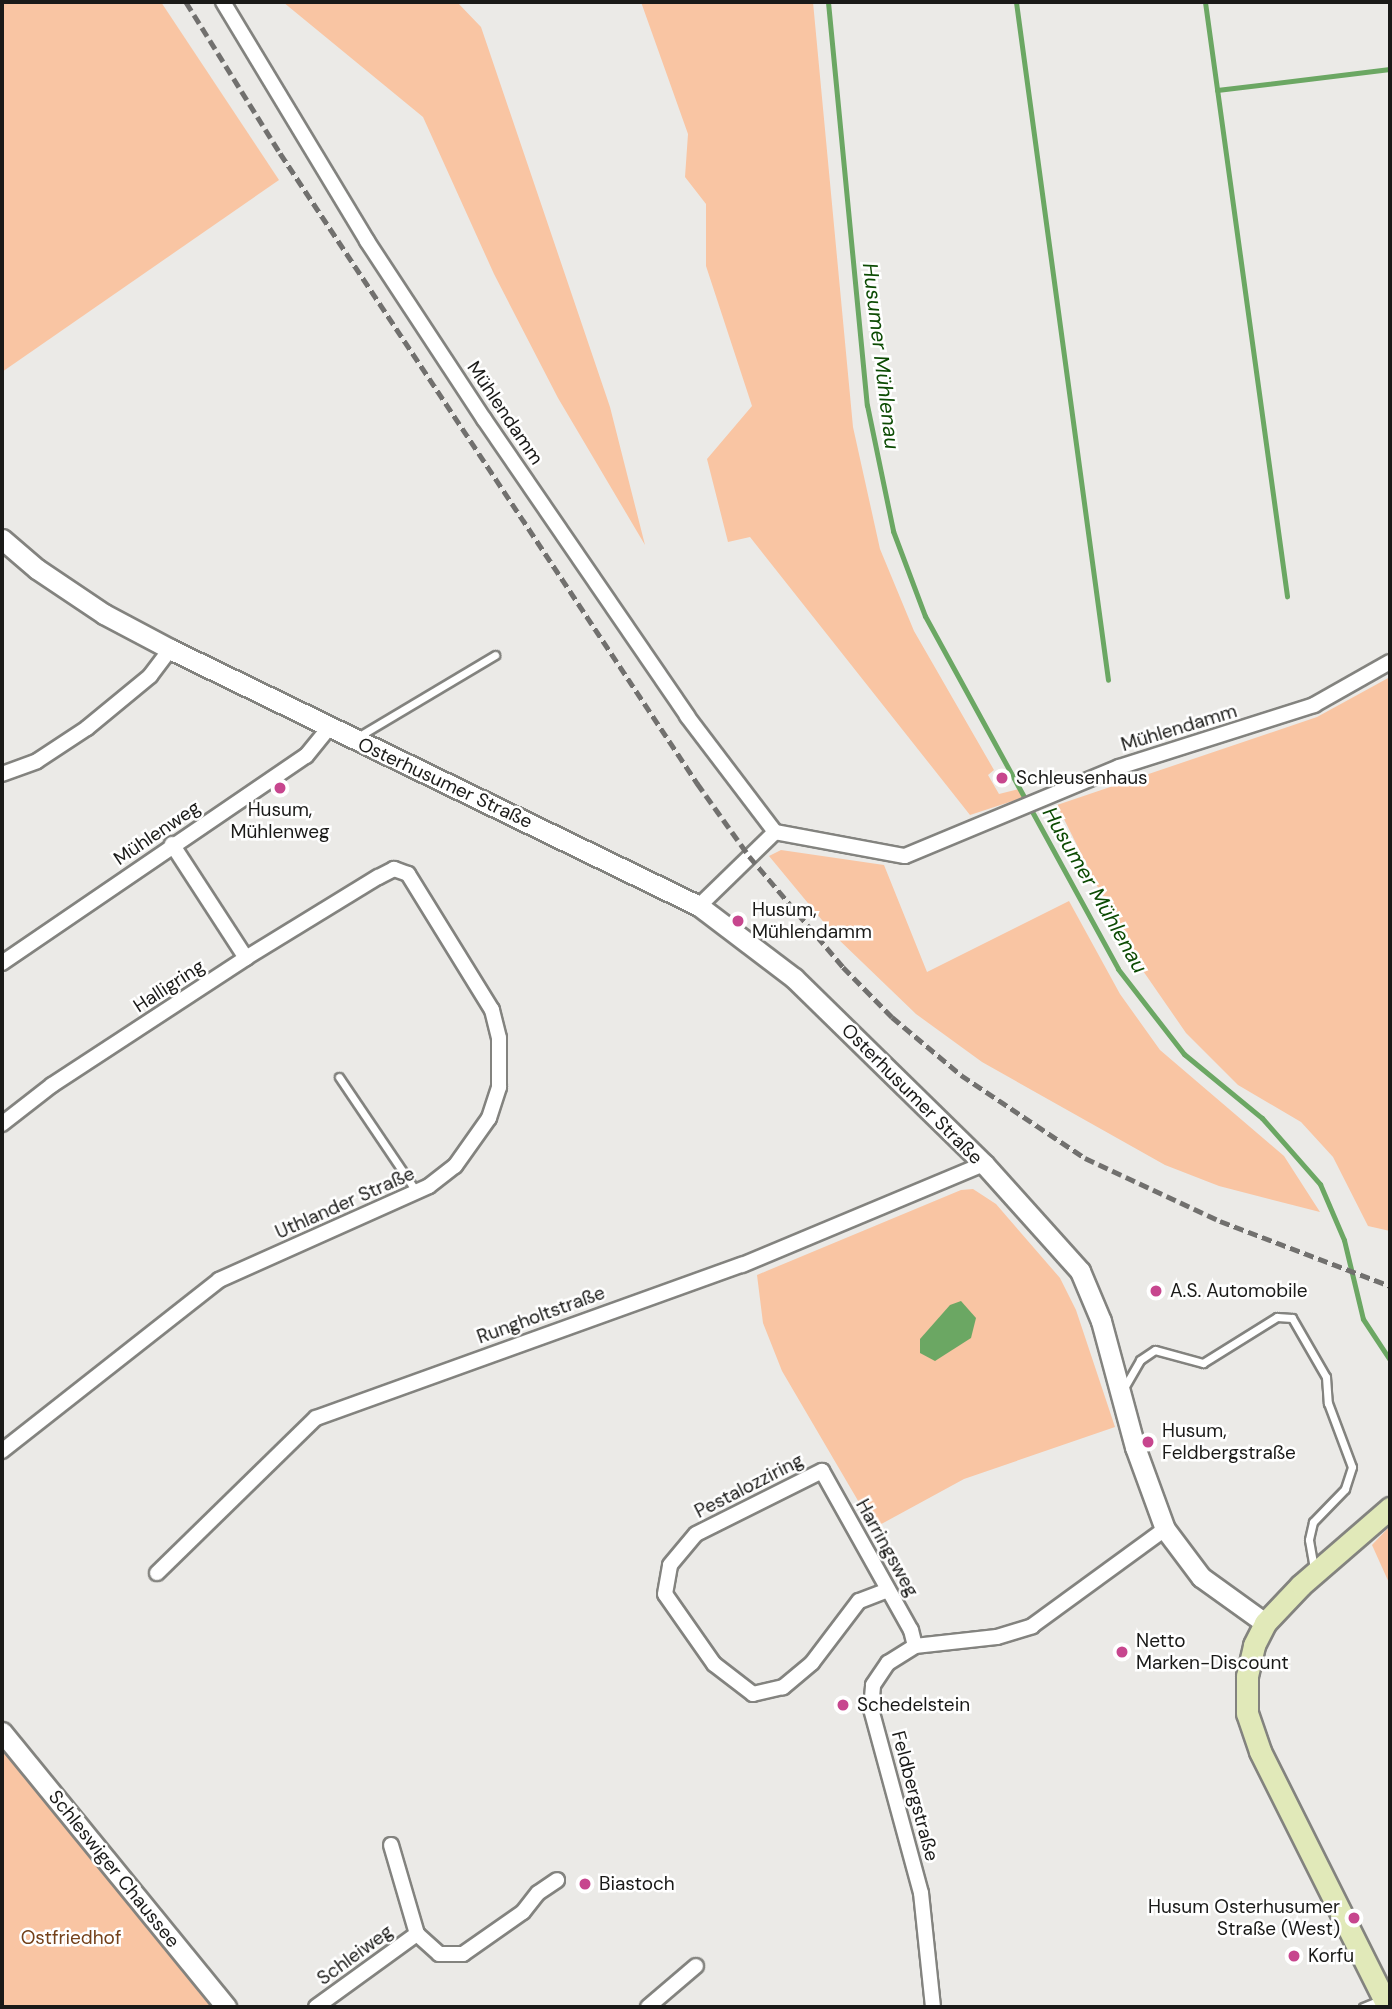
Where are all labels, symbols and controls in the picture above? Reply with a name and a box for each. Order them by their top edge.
water label: Husumer Mühlenau [857,261,905,451]
street label: Mühlendamm [462,357,548,469]
street label: Mühlendamm [1118,700,1240,756]
street label: Osterhusumer Straße [354,733,536,833]
place label: Schleusenhaus [1016,767,1148,789]
marker: Schleusenhaus [994,770,1010,786]
marker: Husum, Mühlenweg [272,780,288,796]
street label: Mühlenweg [110,796,204,870]
place label: Husum, Mühlenweg [230,799,330,843]
water label: Husumer Mühlenau [1037,802,1153,978]
place label: Husum, Mühlendamm [752,899,872,943]
marker: Husum, Mühlendamm [730,913,746,929]
street label: Halligring [129,955,209,1017]
street label: Osterhusumer Straße [837,1019,987,1169]
street label: Uthlander Straße [272,1162,418,1244]
place label: A.S. Automobile [1170,1280,1308,1302]
street label: Rungholtstraße [474,1281,608,1349]
marker: A.S. Automobile [1148,1283,1164,1299]
place label: Husum, Feldbergstraße [1162,1420,1296,1464]
marker: Husum, Feldbergstraße [1140,1434,1156,1450]
street label: Pestalozziring [691,1449,807,1523]
street label: Harringsweg [851,1495,923,1601]
place label: Netto Marken-Discount [1136,1630,1289,1674]
marker: Netto Marken-Discount [1114,1644,1130,1660]
place label: Schedelstein [857,1694,970,1716]
marker: Schedelstein [835,1697,851,1713]
street label: Feldbergstraße [887,1728,943,1864]
street label: Schleswiger Chaussee [44,1786,184,1952]
place label: Biastoch [599,1873,675,1895]
marker: Biastoch [577,1876,593,1892]
place label: Husum Osterhusumer Straße (West) [1148,1896,1340,1940]
marker: Husum Osterhusumer Straße (West) [1346,1910,1362,1926]
street label: Schleiweg [313,1920,397,1990]
park label: Ostfriedhof [21,1927,121,1949]
place label: Korfu [1308,1945,1354,1967]
marker: Korfu [1286,1948,1302,1964]

